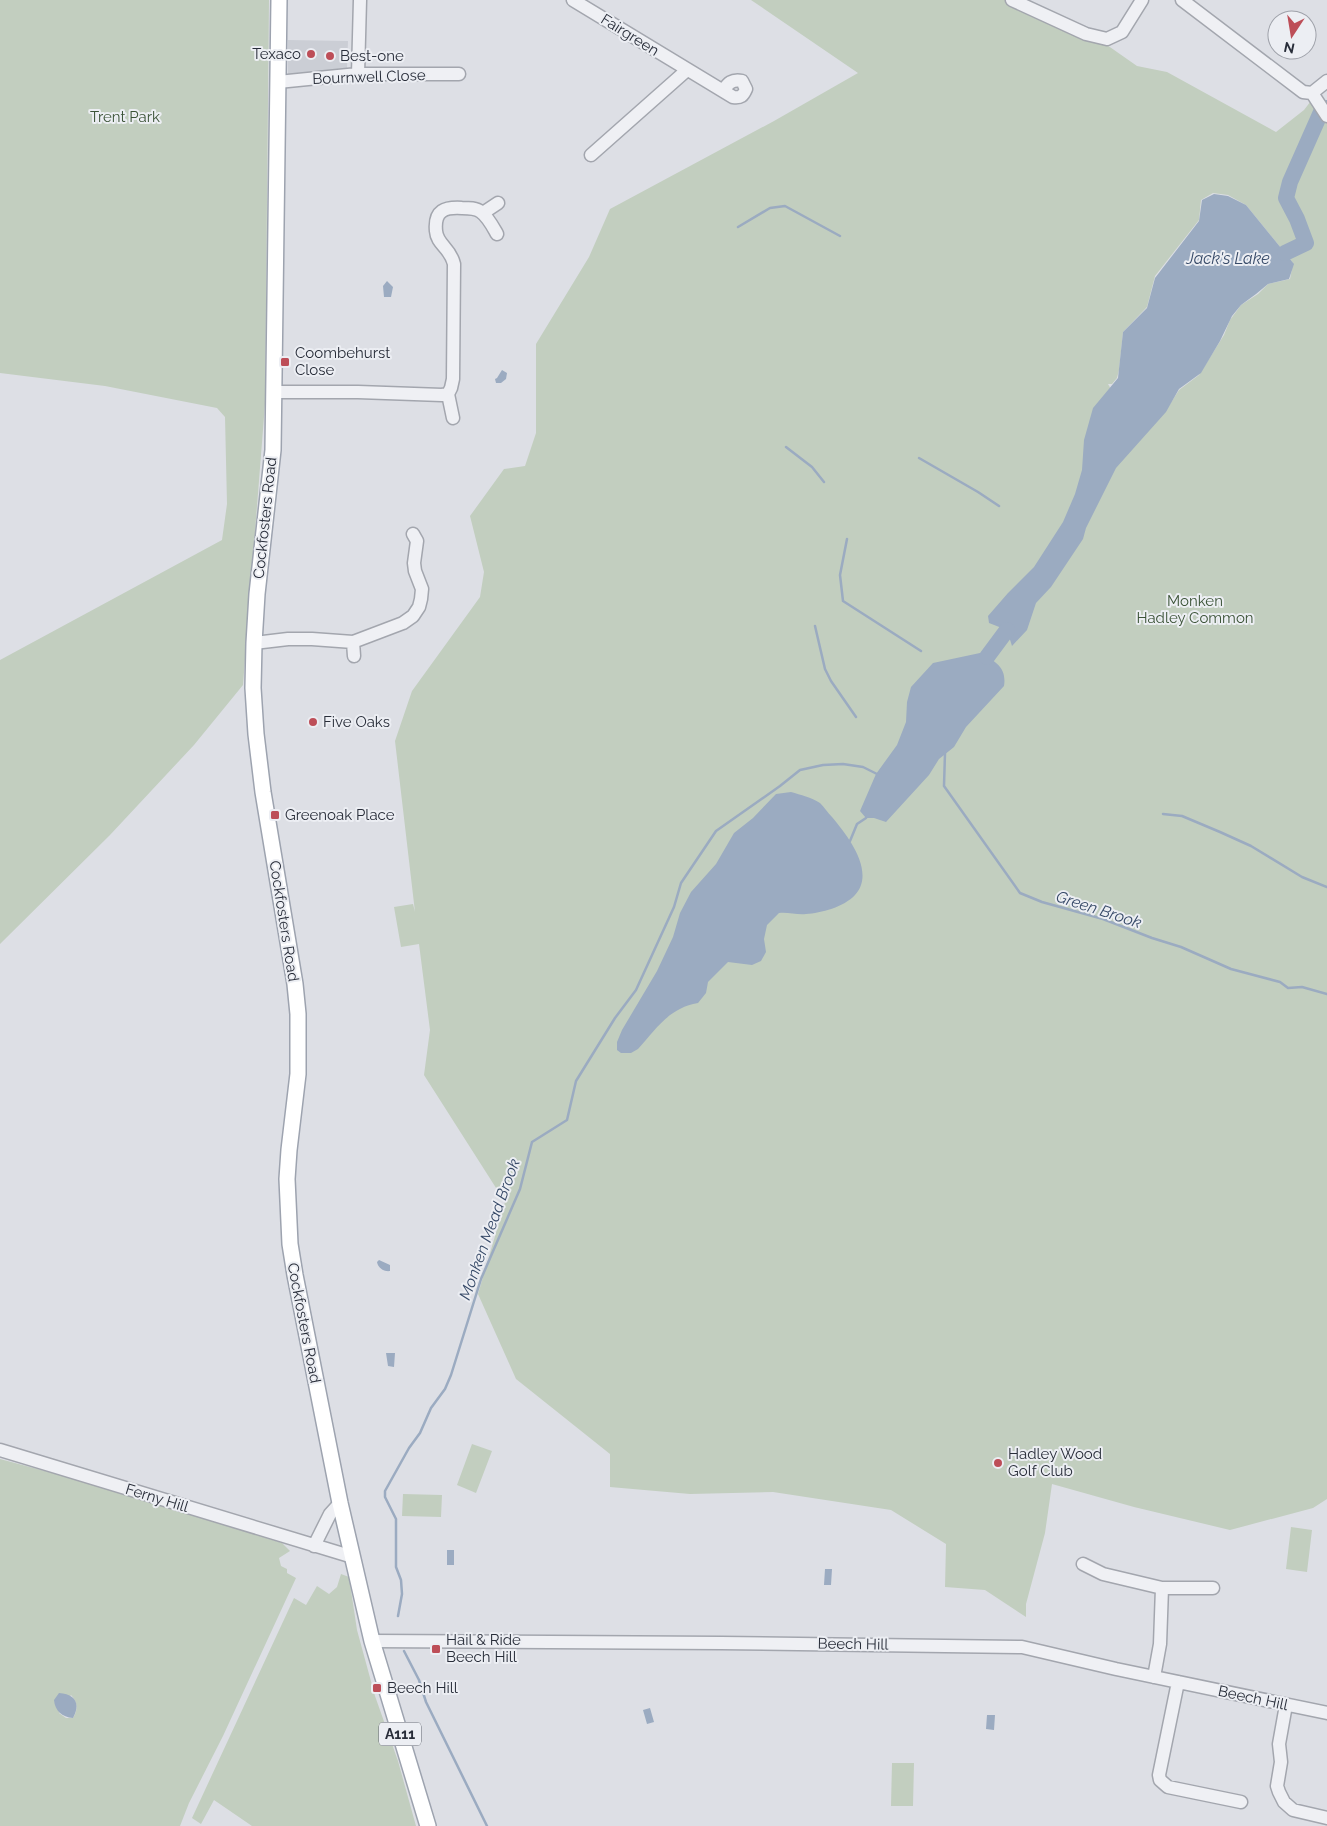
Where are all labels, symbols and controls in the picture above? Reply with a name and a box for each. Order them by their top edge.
street label: Fairgreen [598,10,662,60]
north arrow [1267,10,1317,60]
text: N [1282,39,1296,57]
place label: Texaco [252,45,301,63]
place label: Best-one [340,47,404,65]
marker: Texaco [305,48,317,60]
marker: Best-one [324,50,336,62]
street label: Bournwell Close [312,66,426,88]
park label: Trent Park [90,108,160,126]
water label: Jack's Lake [1185,249,1270,268]
place label: Coombehurst Close [295,344,390,379]
marker: Coombehurst Close [279,356,291,368]
street label: Cockfosters Road [250,456,280,580]
park label: Monken Hadley Common [1136,592,1254,627]
place label: Five Oaks [323,713,390,731]
marker: Five Oaks [307,716,319,728]
place label: Greenoak Place [285,806,395,824]
marker: Greenoak Place [269,809,281,821]
street label: Cockfosters Road [266,859,302,983]
water label: Green Brook [1054,887,1144,932]
water label: Monken Mead Brook [455,1156,524,1302]
street label: Cockfosters Road [283,1261,325,1385]
place label: Hadley Wood Golf Club [1008,1445,1102,1480]
marker: Hadley Wood Golf Club [992,1457,1004,1469]
street label: Ferny Hill [123,1480,192,1516]
place label: Hail & Ride Beech Hill [446,1631,521,1666]
street label: Beech Hill [817,1634,890,1654]
marker: Hail & Ride Beech Hill [430,1643,442,1655]
place label: Beech Hill [387,1679,459,1697]
marker: Beech Hill [371,1682,383,1694]
street label: Beech Hill [1216,1682,1290,1714]
road number: A111 [379,1722,421,1746]

